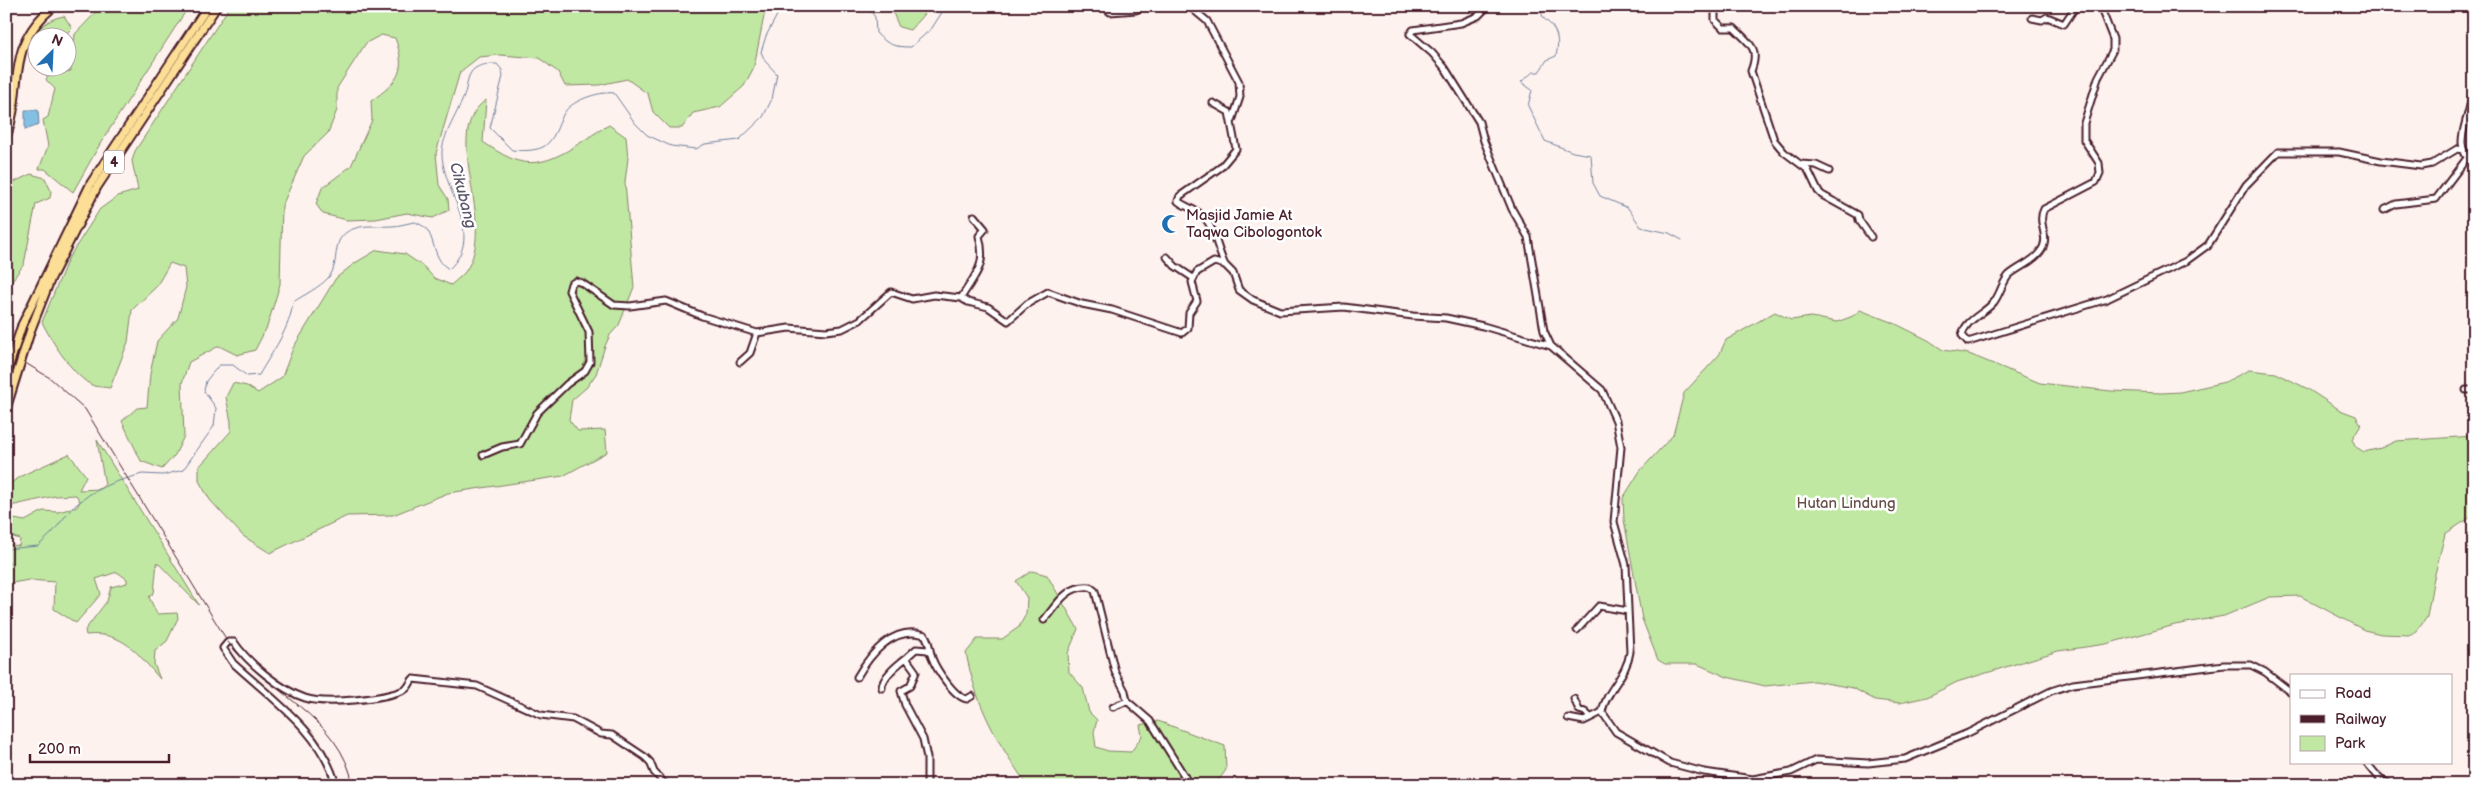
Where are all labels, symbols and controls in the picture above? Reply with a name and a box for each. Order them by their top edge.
north arrow [28,28,78,78]
text: N [49,31,65,50]
road number: 4 [104,150,124,173]
water label: Cikubang [445,160,480,230]
place label: Masjid Jamie At Taqwa Cibologontok [1186,206,1322,242]
mosque icon: Masjid Jamie At Taqwa Cibologontok [1160,213,1182,235]
park label: Hutan Lindung [1796,494,1896,513]
legend [2290,674,2452,764]
text: Road [2335,684,2371,703]
text: Railway [2335,710,2386,729]
scale bar [30,731,169,763]
text: Park [2335,734,2366,753]
text: 200 m [38,740,81,759]

